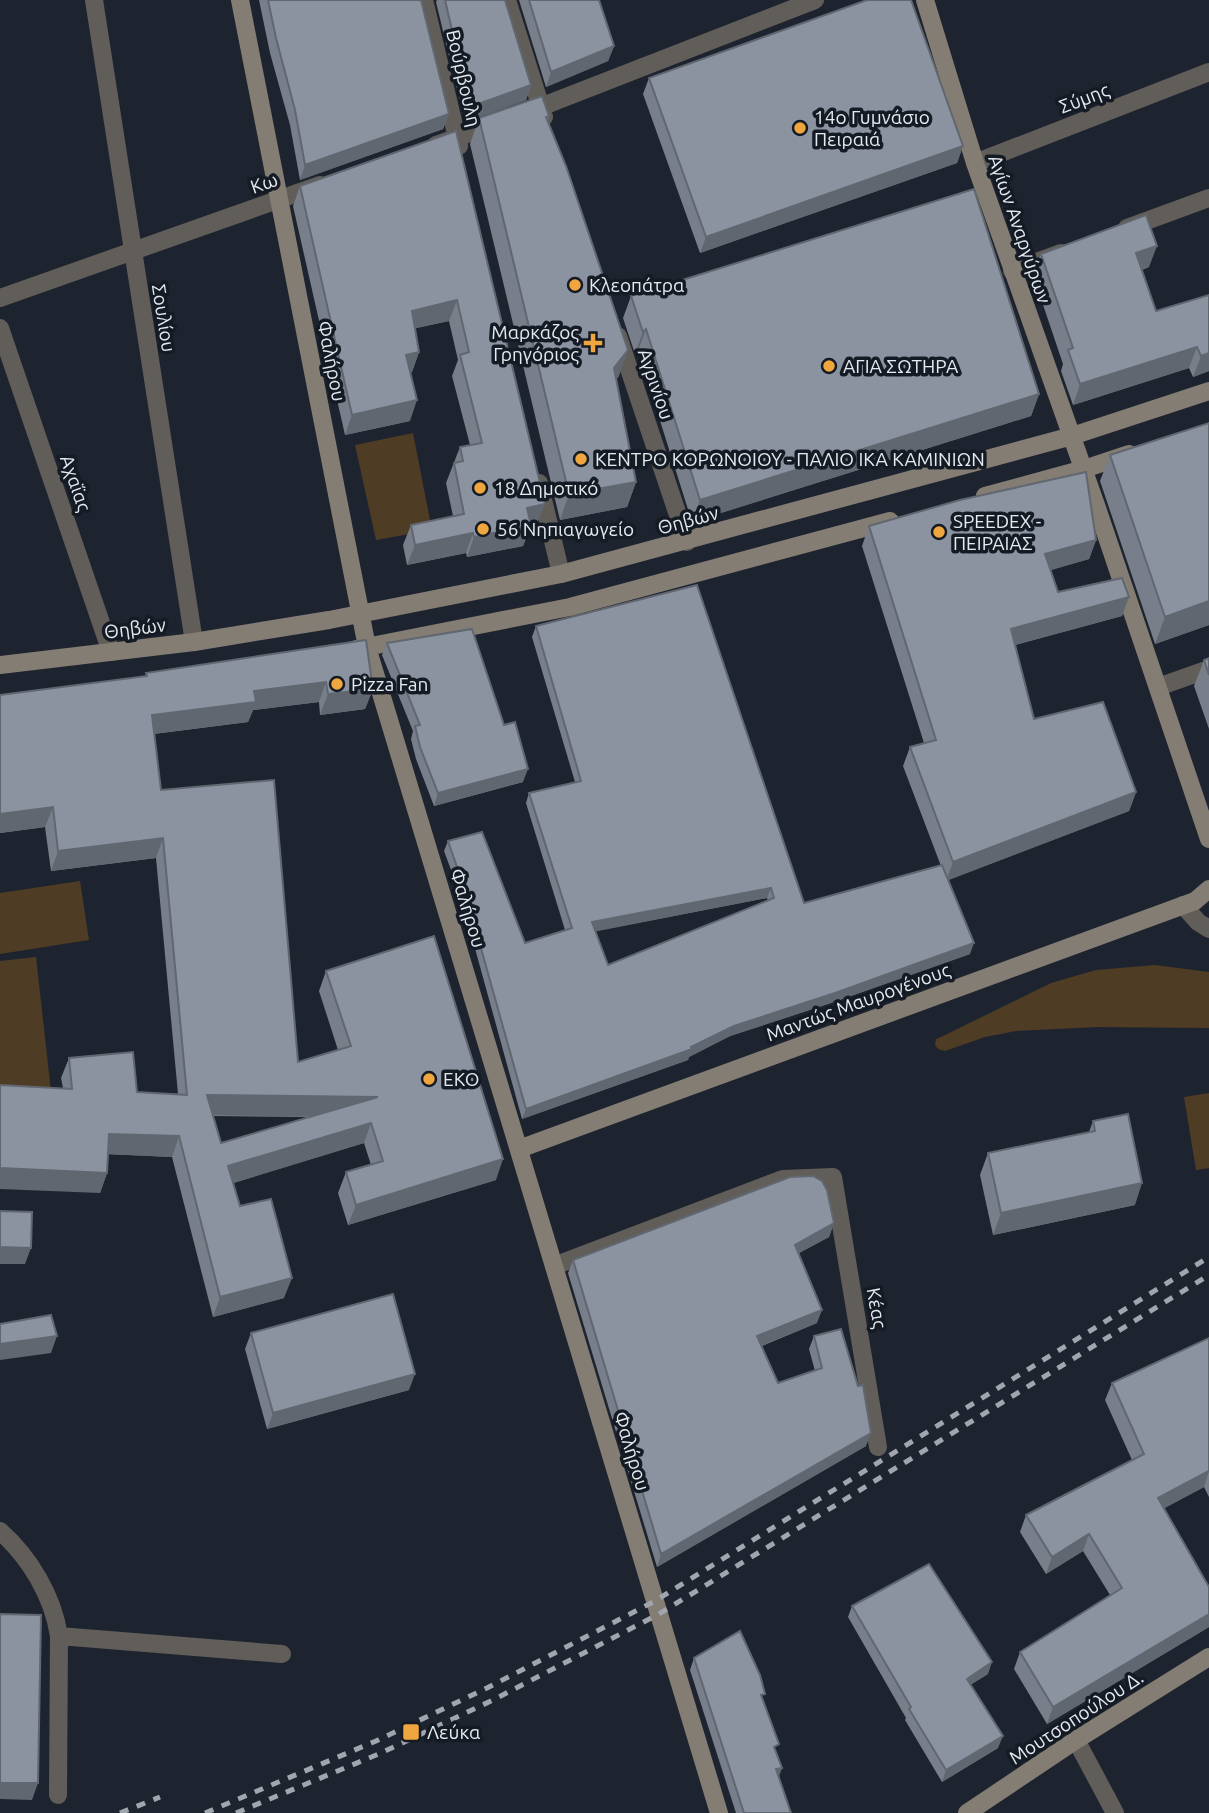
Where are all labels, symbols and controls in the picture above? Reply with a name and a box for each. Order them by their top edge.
street label: Βούρβουλη [442,27,486,129]
street label: Σύμης [1056,78,1112,118]
place label: 14ο Γυμνάσιο Πειραιά [814,106,930,150]
marker: 14ο Γυμνάσιο Πειραιά [792,120,808,136]
street label: Αγίων Αναργύρων [984,152,1056,306]
street label: Κω [247,168,281,198]
place label: Κλεοπάτρα [589,274,684,296]
marker: Κλεοπάτρα [567,277,583,293]
street label: Σουλίου [148,282,180,354]
street label: Φαλήρου [313,319,351,403]
place label: Μαρκάζος Γρηγόριος [491,321,579,365]
marker: Μαρκάζος Γρηγόριος [585,335,601,351]
street label: Αγρινίου [634,346,678,422]
place label: ΑΓΙΑ ΣΩΤΗΡΑ [843,355,959,377]
marker: ΑΓΙΑ ΣΩΤΗΡΑ [821,358,837,374]
place label: ΚΕΝΤΡΟ ΚΟΡΩΝΟΙΟΥ - ΠΑΛΙΟ ΙΚΑ ΚΑΜΙΝΙΩΝ [595,448,985,470]
marker: ΚΕΝΤΡΟ ΚΟΡΩΝΟΙΟΥ - ΠΑΛΙΟ ΙΚΑ ΚΑΜΙΝΙΩΝ [573,451,589,467]
street label: Αχαΐας [56,452,96,515]
place label: 18 Δημοτικό [494,477,598,499]
marker: 18 Δημοτικό [472,480,488,496]
street label: Θηβών [655,501,721,539]
place label: SPEEDEX - ΠΕΙΡΑΙΑΣ [953,510,1041,554]
place label: 56 Νηπιαγωγείο [497,518,634,540]
marker: 56 Νηπιαγωγείο [475,521,491,537]
marker: SPEEDEX - ΠΕΙΡΑΙΑΣ [931,524,947,540]
street label: Θηβών [103,613,167,643]
place label: Pizza Fan [351,673,428,695]
marker: Pizza Fan [329,676,345,692]
street label: Φαλήρου [446,866,490,950]
street label: Μαντώς Μαυρογένους [763,958,953,1046]
place label: EKO [443,1068,479,1090]
marker: EKO [421,1071,437,1087]
street label: Κέας [863,1286,891,1330]
street label: Φαλήρου [610,1409,654,1493]
street label: Μουτσοπούλου Δ. [1005,1666,1147,1768]
place label: Λεύκα [427,1721,480,1743]
marker: Λεύκα [401,1722,421,1742]

